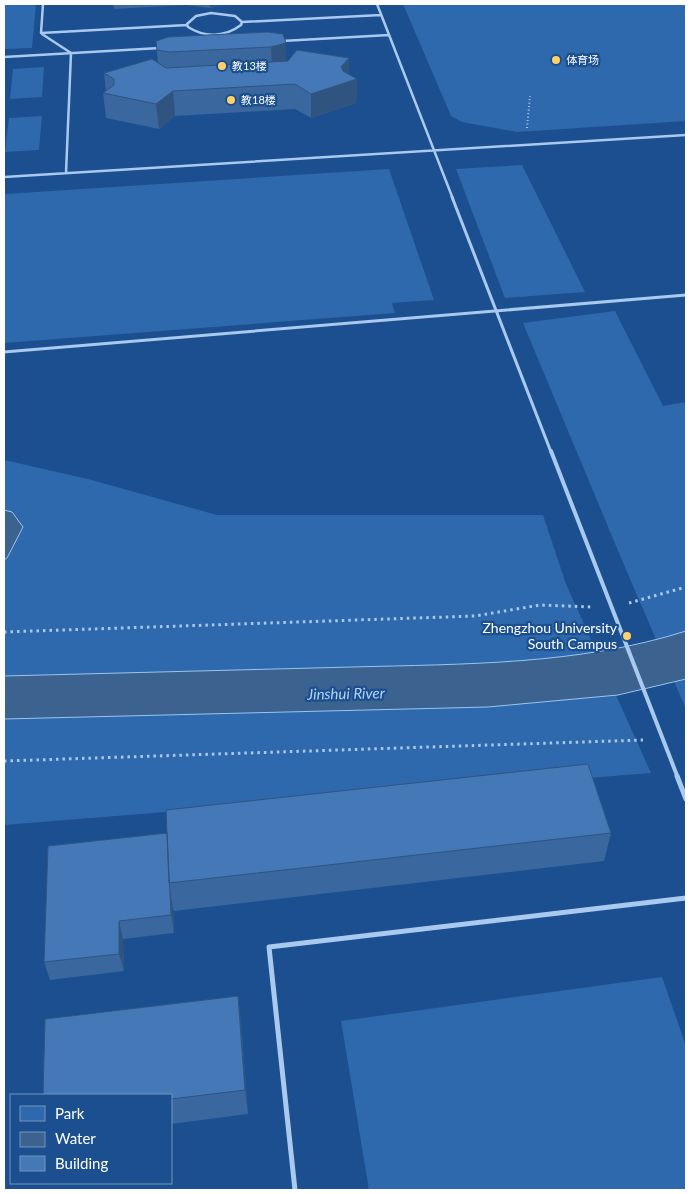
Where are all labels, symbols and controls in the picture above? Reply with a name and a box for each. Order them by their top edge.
place label: 体育场 [566,53,599,66]
marker: 体育场 [550,54,562,66]
place label: 教13楼 [232,59,267,72]
marker: 教13楼 [216,60,228,72]
place label: 教18楼 [241,93,276,106]
marker: 教18楼 [225,94,237,106]
place label: Zhengzhou University South Campus [482,619,618,652]
marker: Zhengzhou University South Campus [621,630,633,642]
water label: Jinshui River [306,683,386,703]
legend [10,1094,172,1184]
text: Park [55,1104,85,1122]
text: Water [55,1129,96,1147]
text: Building [55,1154,108,1172]

